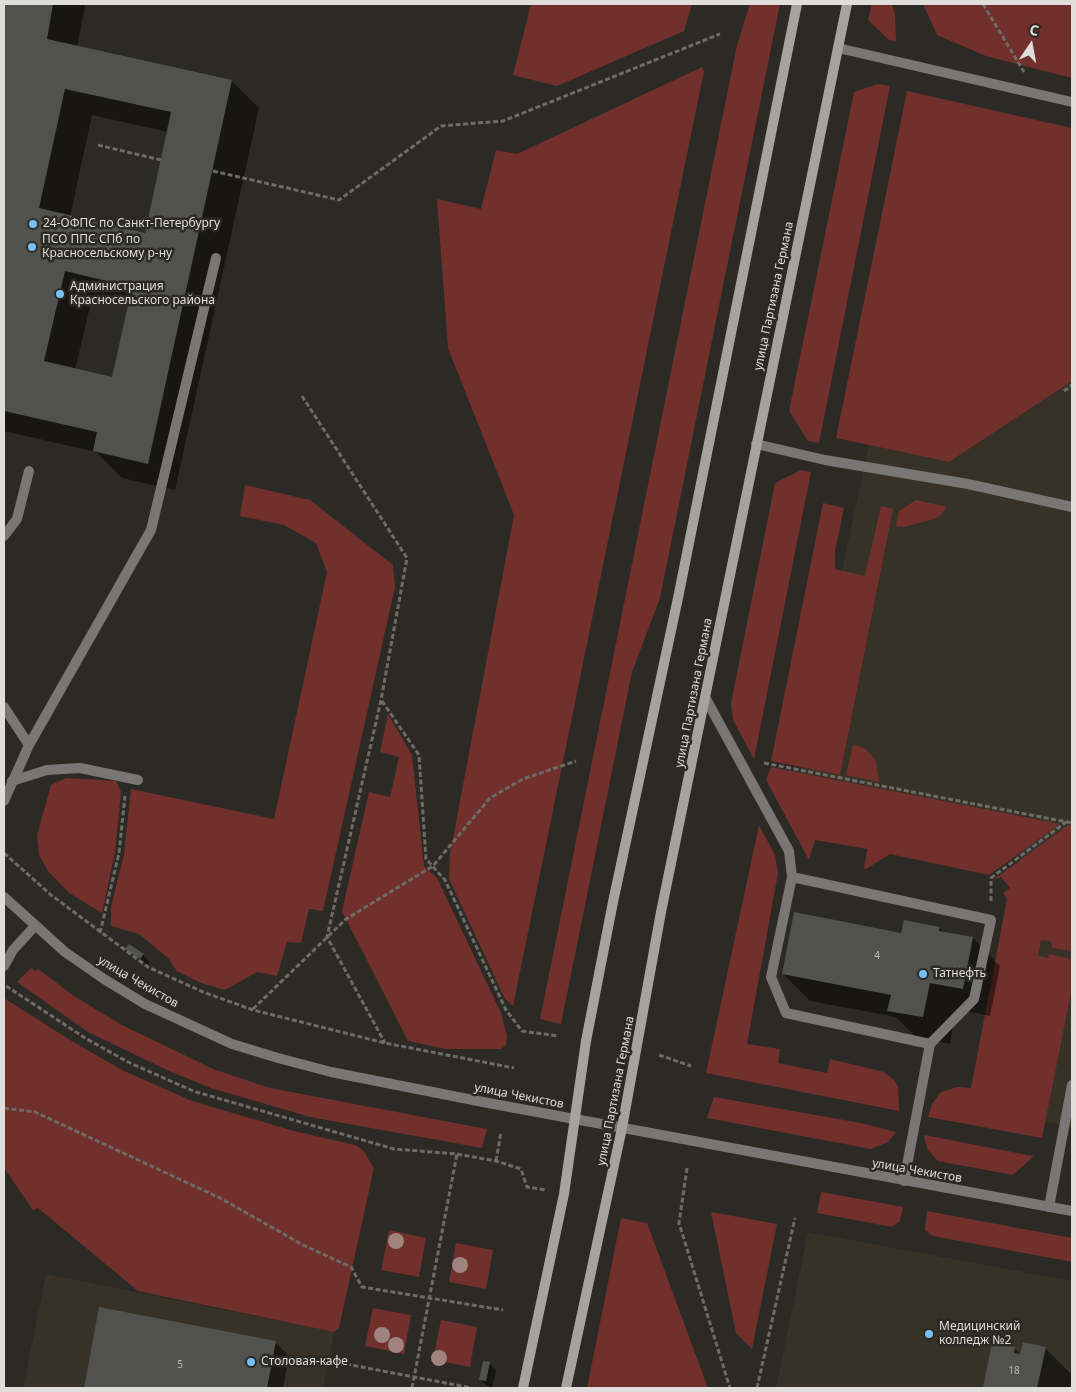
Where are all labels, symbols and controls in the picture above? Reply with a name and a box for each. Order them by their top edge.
north arrow [1006,20,1056,70]
text: С [1028,20,1041,40]
place label: 24-ОФПС по Санкт-Петербургу [43,217,220,231]
marker: 24-ОФПС по Санкт-Петербургу [27,218,39,230]
street label: улица Партизана Германа [751,220,797,372]
place label: ПСО ППС СПб по Красносельскому р-ну [42,233,172,261]
marker: ПСО ППС СПб по Красносельскому р-ну [26,241,38,253]
place label: Администрация Красносельского района [70,280,215,308]
marker: Администрация Красносельского района [54,288,66,300]
street label: улица Партизана Германа [672,617,716,769]
house number: 4 [874,950,880,962]
street label: улица Чекистов [95,953,181,1011]
place label: Татнефть [933,967,986,981]
marker: Татнефть [917,968,929,980]
street label: улица Партизана Германа [594,1015,638,1167]
street label: улица Чекистов [473,1080,565,1112]
street label: улица Чекистов [871,1156,963,1186]
place label: Медицинский колледж №2 [939,1320,1020,1348]
marker: Медицинский колледж №2 [923,1328,935,1340]
place label: Столовая-кафе [261,1355,348,1369]
marker: Столовая-кафе [245,1356,257,1368]
house number: 5 [177,1359,183,1371]
house number: 18 [1008,1365,1020,1377]

